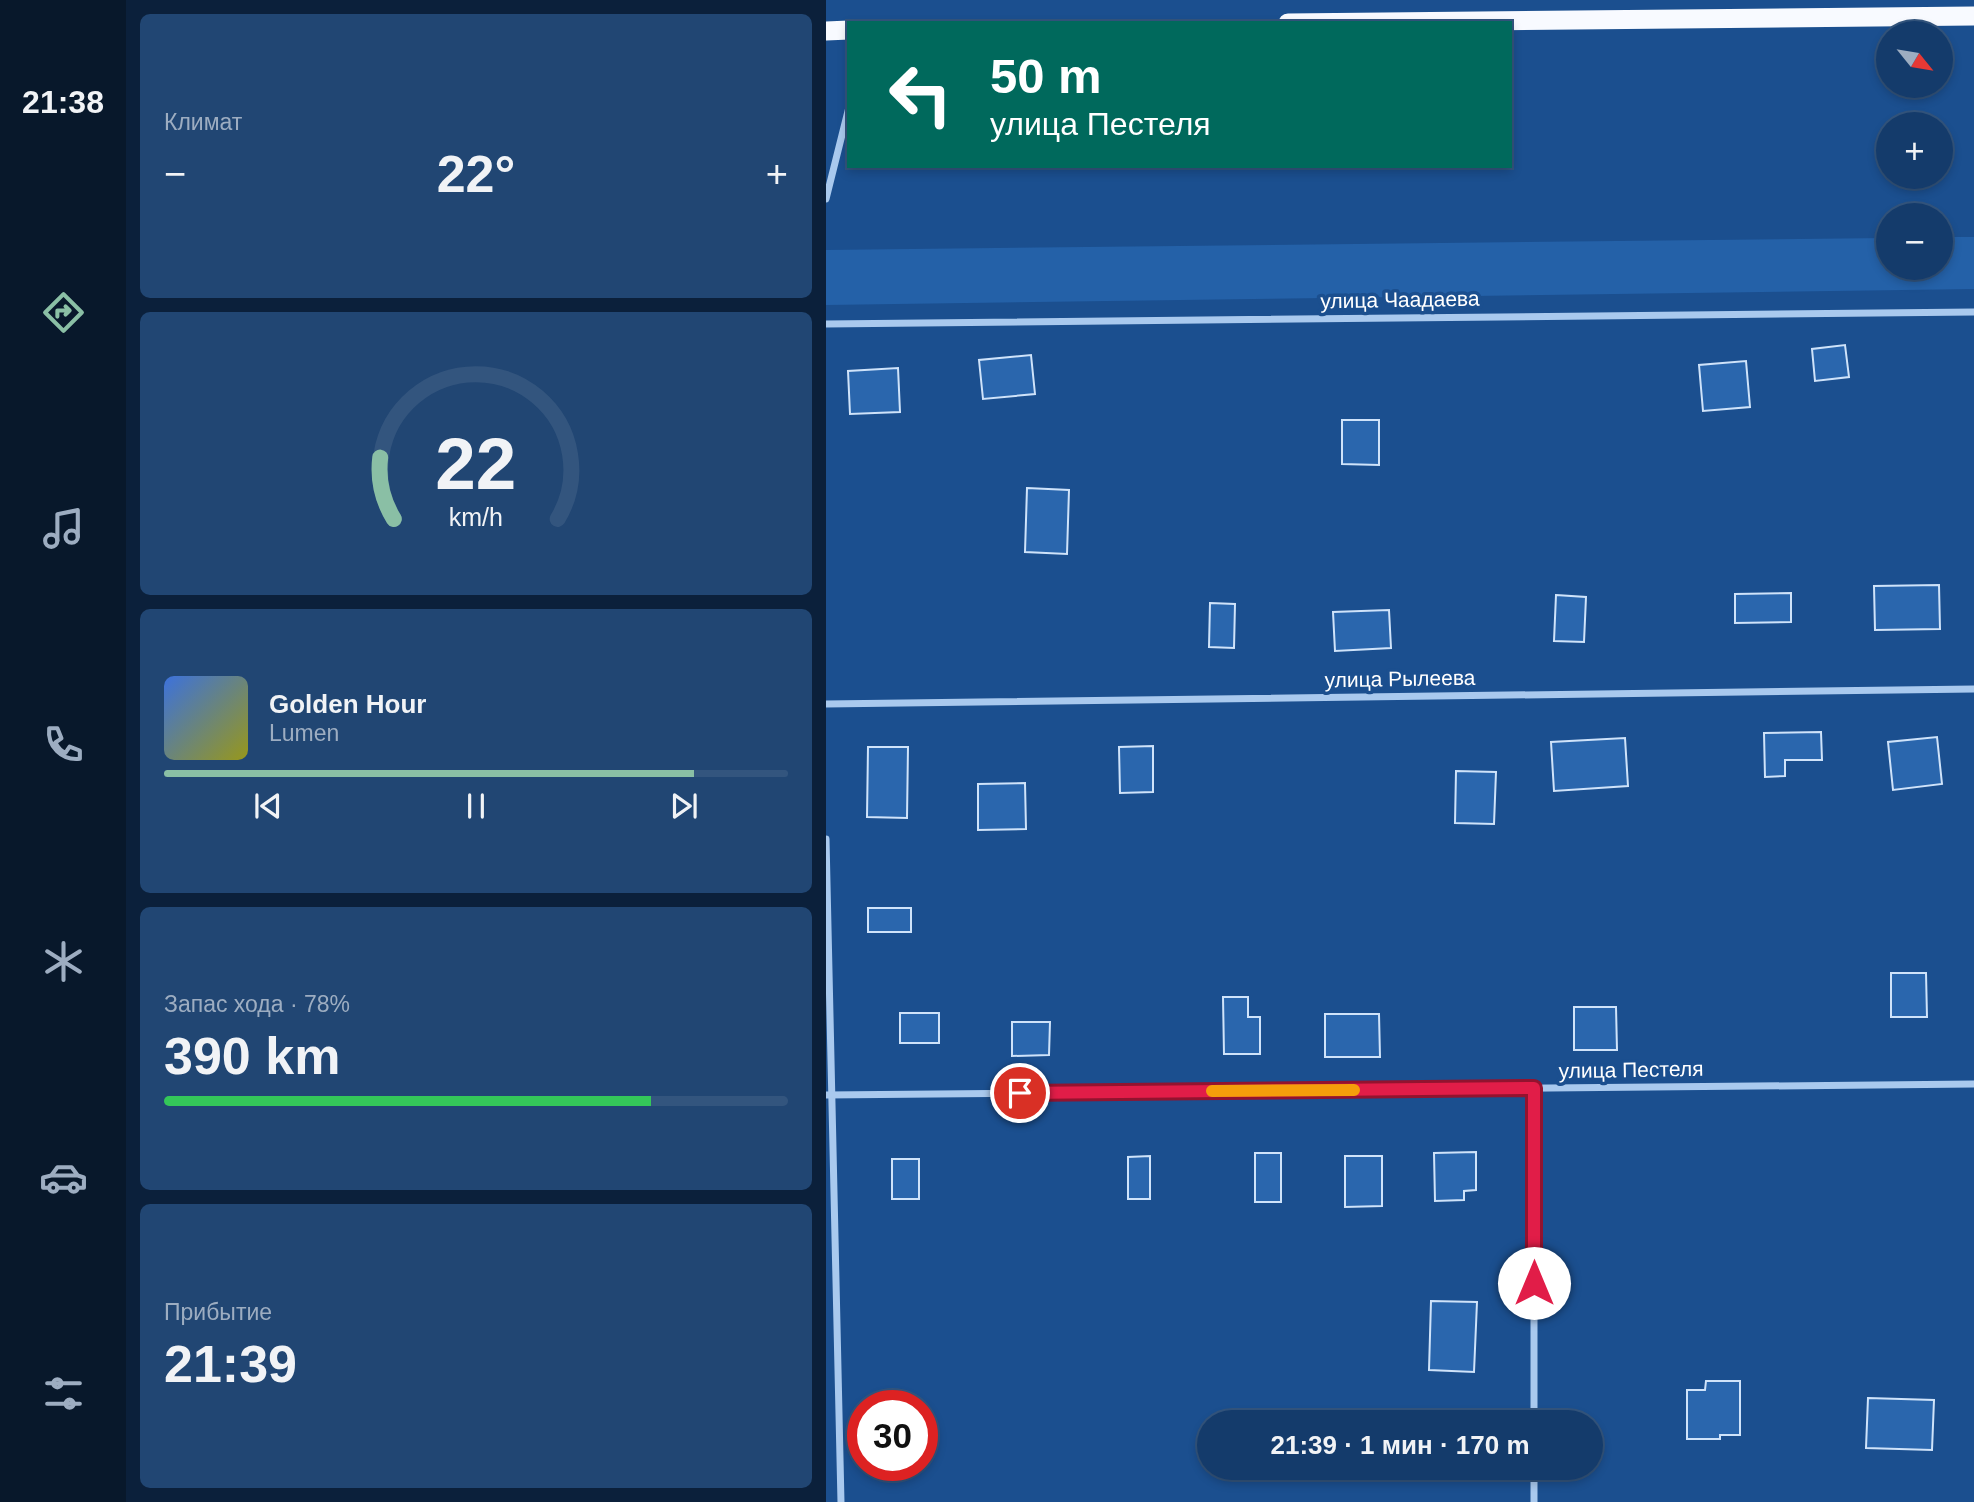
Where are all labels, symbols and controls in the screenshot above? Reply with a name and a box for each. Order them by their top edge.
north arrow [1876,21,1953,98]
map controls [1876,21,1953,280]
icon: left [875,49,966,140]
text: 50 m [990,49,1102,103]
text: 21:38 [22,84,104,120]
text: улица Пестеля [990,106,1211,142]
text: Климат [164,109,242,135]
button: + [1876,112,1953,189]
text: 22° [437,145,515,203]
text: − [164,153,186,195]
text: + [766,153,788,195]
button: − [1876,203,1953,280]
street label: улица Чаадаева [1320,287,1480,312]
icon: directions [39,288,88,337]
text: 22 [436,424,516,505]
text: km/h [449,503,503,531]
icon: music [39,504,88,553]
street label: улица Рылеева [1324,666,1476,691]
text: Golden Hour [269,689,426,719]
icon: phone [39,720,88,769]
text: Lumen [269,720,339,746]
icon: previous [249,787,287,825]
icon: pause [457,787,495,825]
icon: next [665,787,703,825]
icon: climate [39,937,88,986]
text: Запас хода · 78% [164,991,350,1017]
text: 390 km [164,1027,340,1085]
street label: улица Пестеля [1558,1057,1704,1082]
pin [990,1063,1050,1123]
icon: arrive [1001,1074,1039,1112]
icon: car [39,1153,88,1202]
position arrow [1497,1246,1571,1320]
text: Прибытие [164,1299,272,1325]
text: 21:39 [164,1335,297,1393]
icon: filters [39,1369,88,1418]
speed limit sign: 30 [847,1390,938,1481]
text: 21:39 · 1 мин · 170 m [1270,1430,1530,1460]

